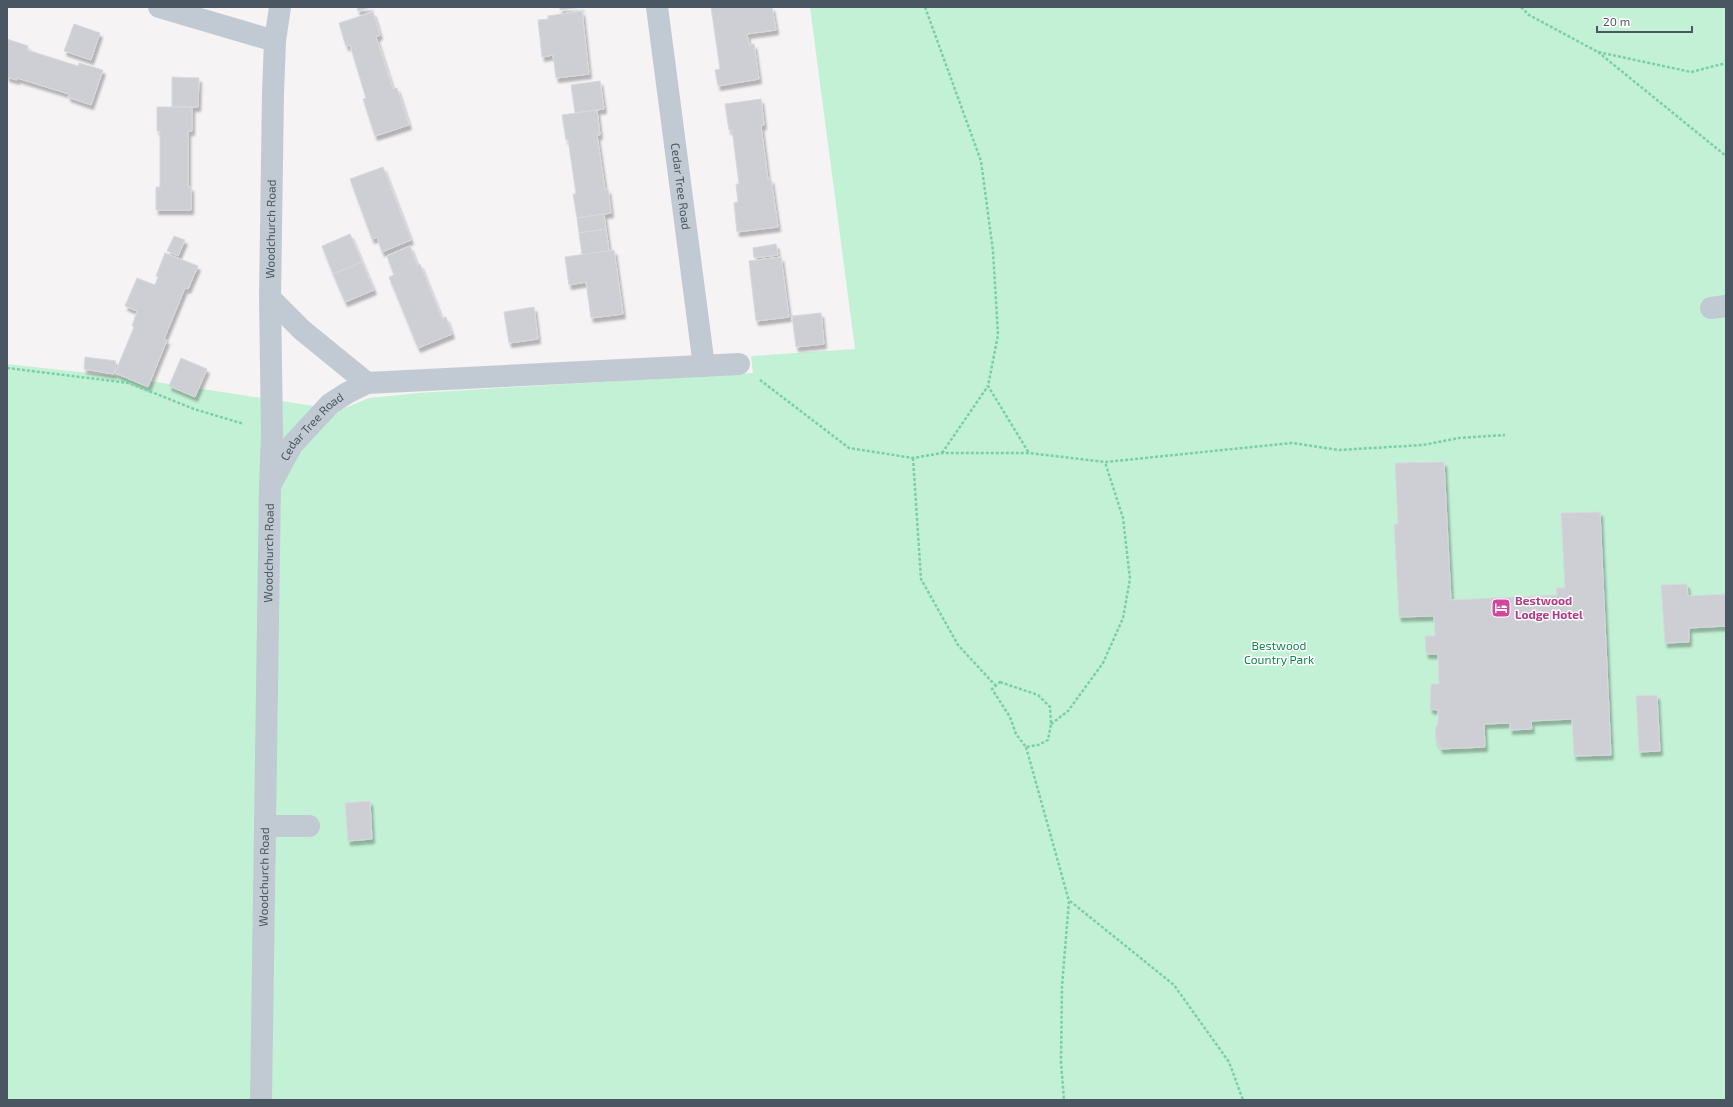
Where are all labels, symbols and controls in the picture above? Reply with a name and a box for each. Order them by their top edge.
scale bar [1597,8,1692,34]
text: 20 m [1603,14,1630,28]
street label: Cedar Tree Road [669,142,694,231]
street label: Woodchurch Road [262,179,278,279]
street label: Cedar Tree Road [277,389,346,463]
street label: Woodchurch Road [260,503,276,603]
place label: Bestwood Lodge Hotel [1515,593,1583,621]
hotel icon: Bestwood Lodge Hotel [1490,597,1512,619]
park label: Bestwood Country Park [1244,638,1314,666]
street label: Woodchurch Road [256,827,271,927]

